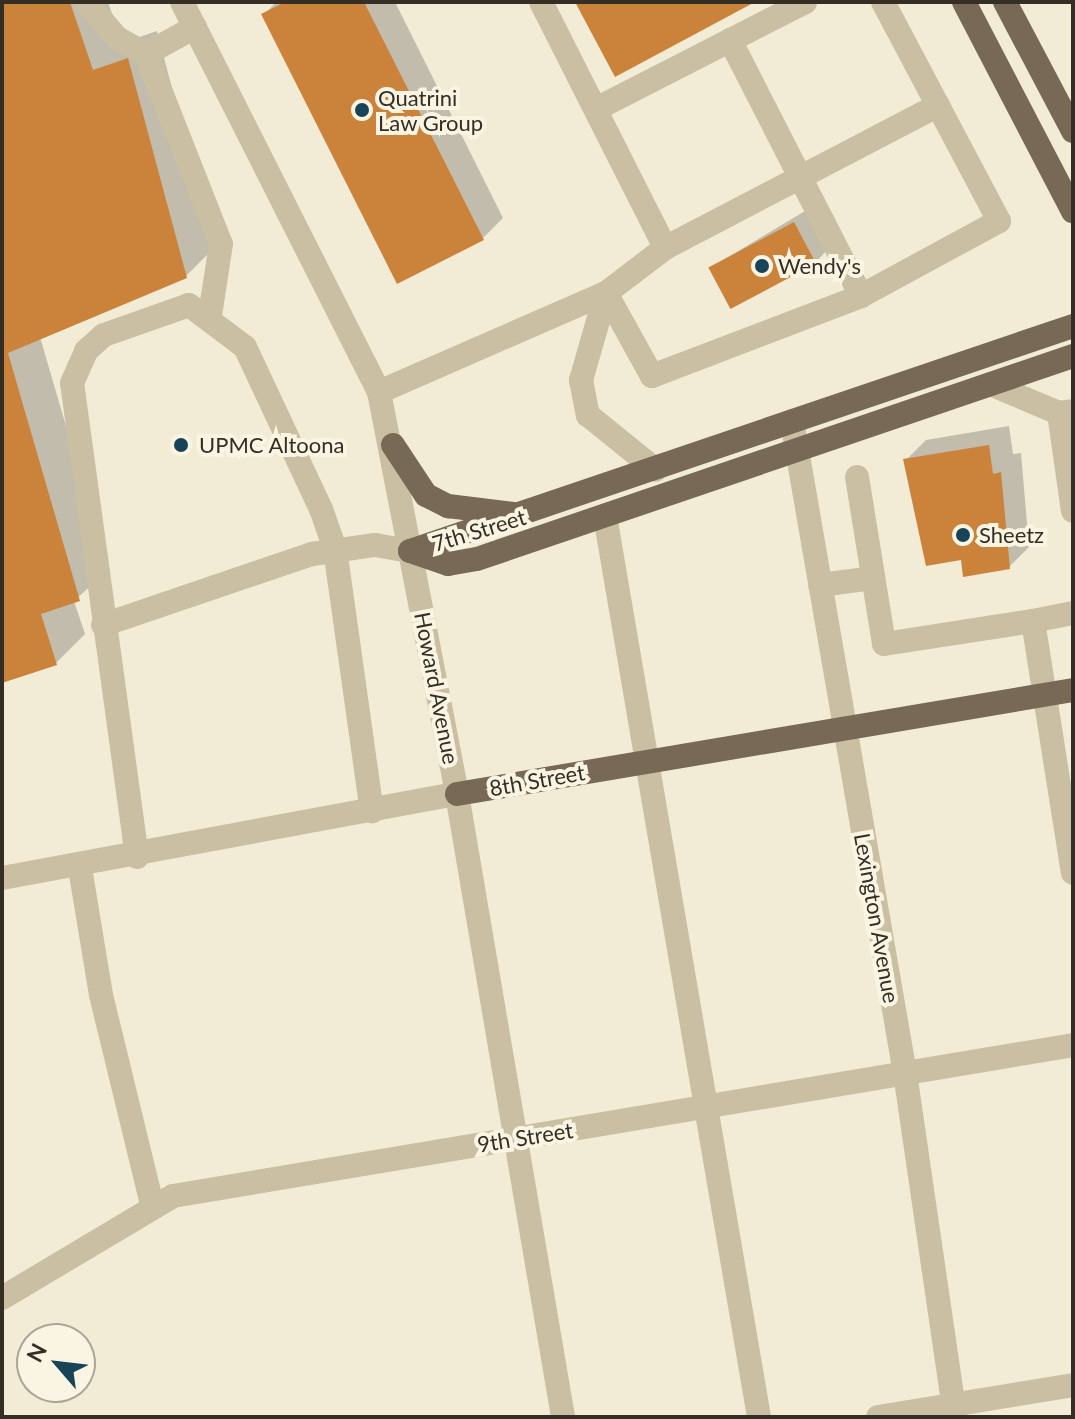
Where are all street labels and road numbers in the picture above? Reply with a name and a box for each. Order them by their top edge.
street label: 7th Street [429,503,529,557]
street label: Howard Avenue [409,609,465,767]
street label: 8th Street [487,759,587,801]
street label: Lexington Avenue [849,831,905,1005]
street label: 9th Street [475,1116,575,1158]

